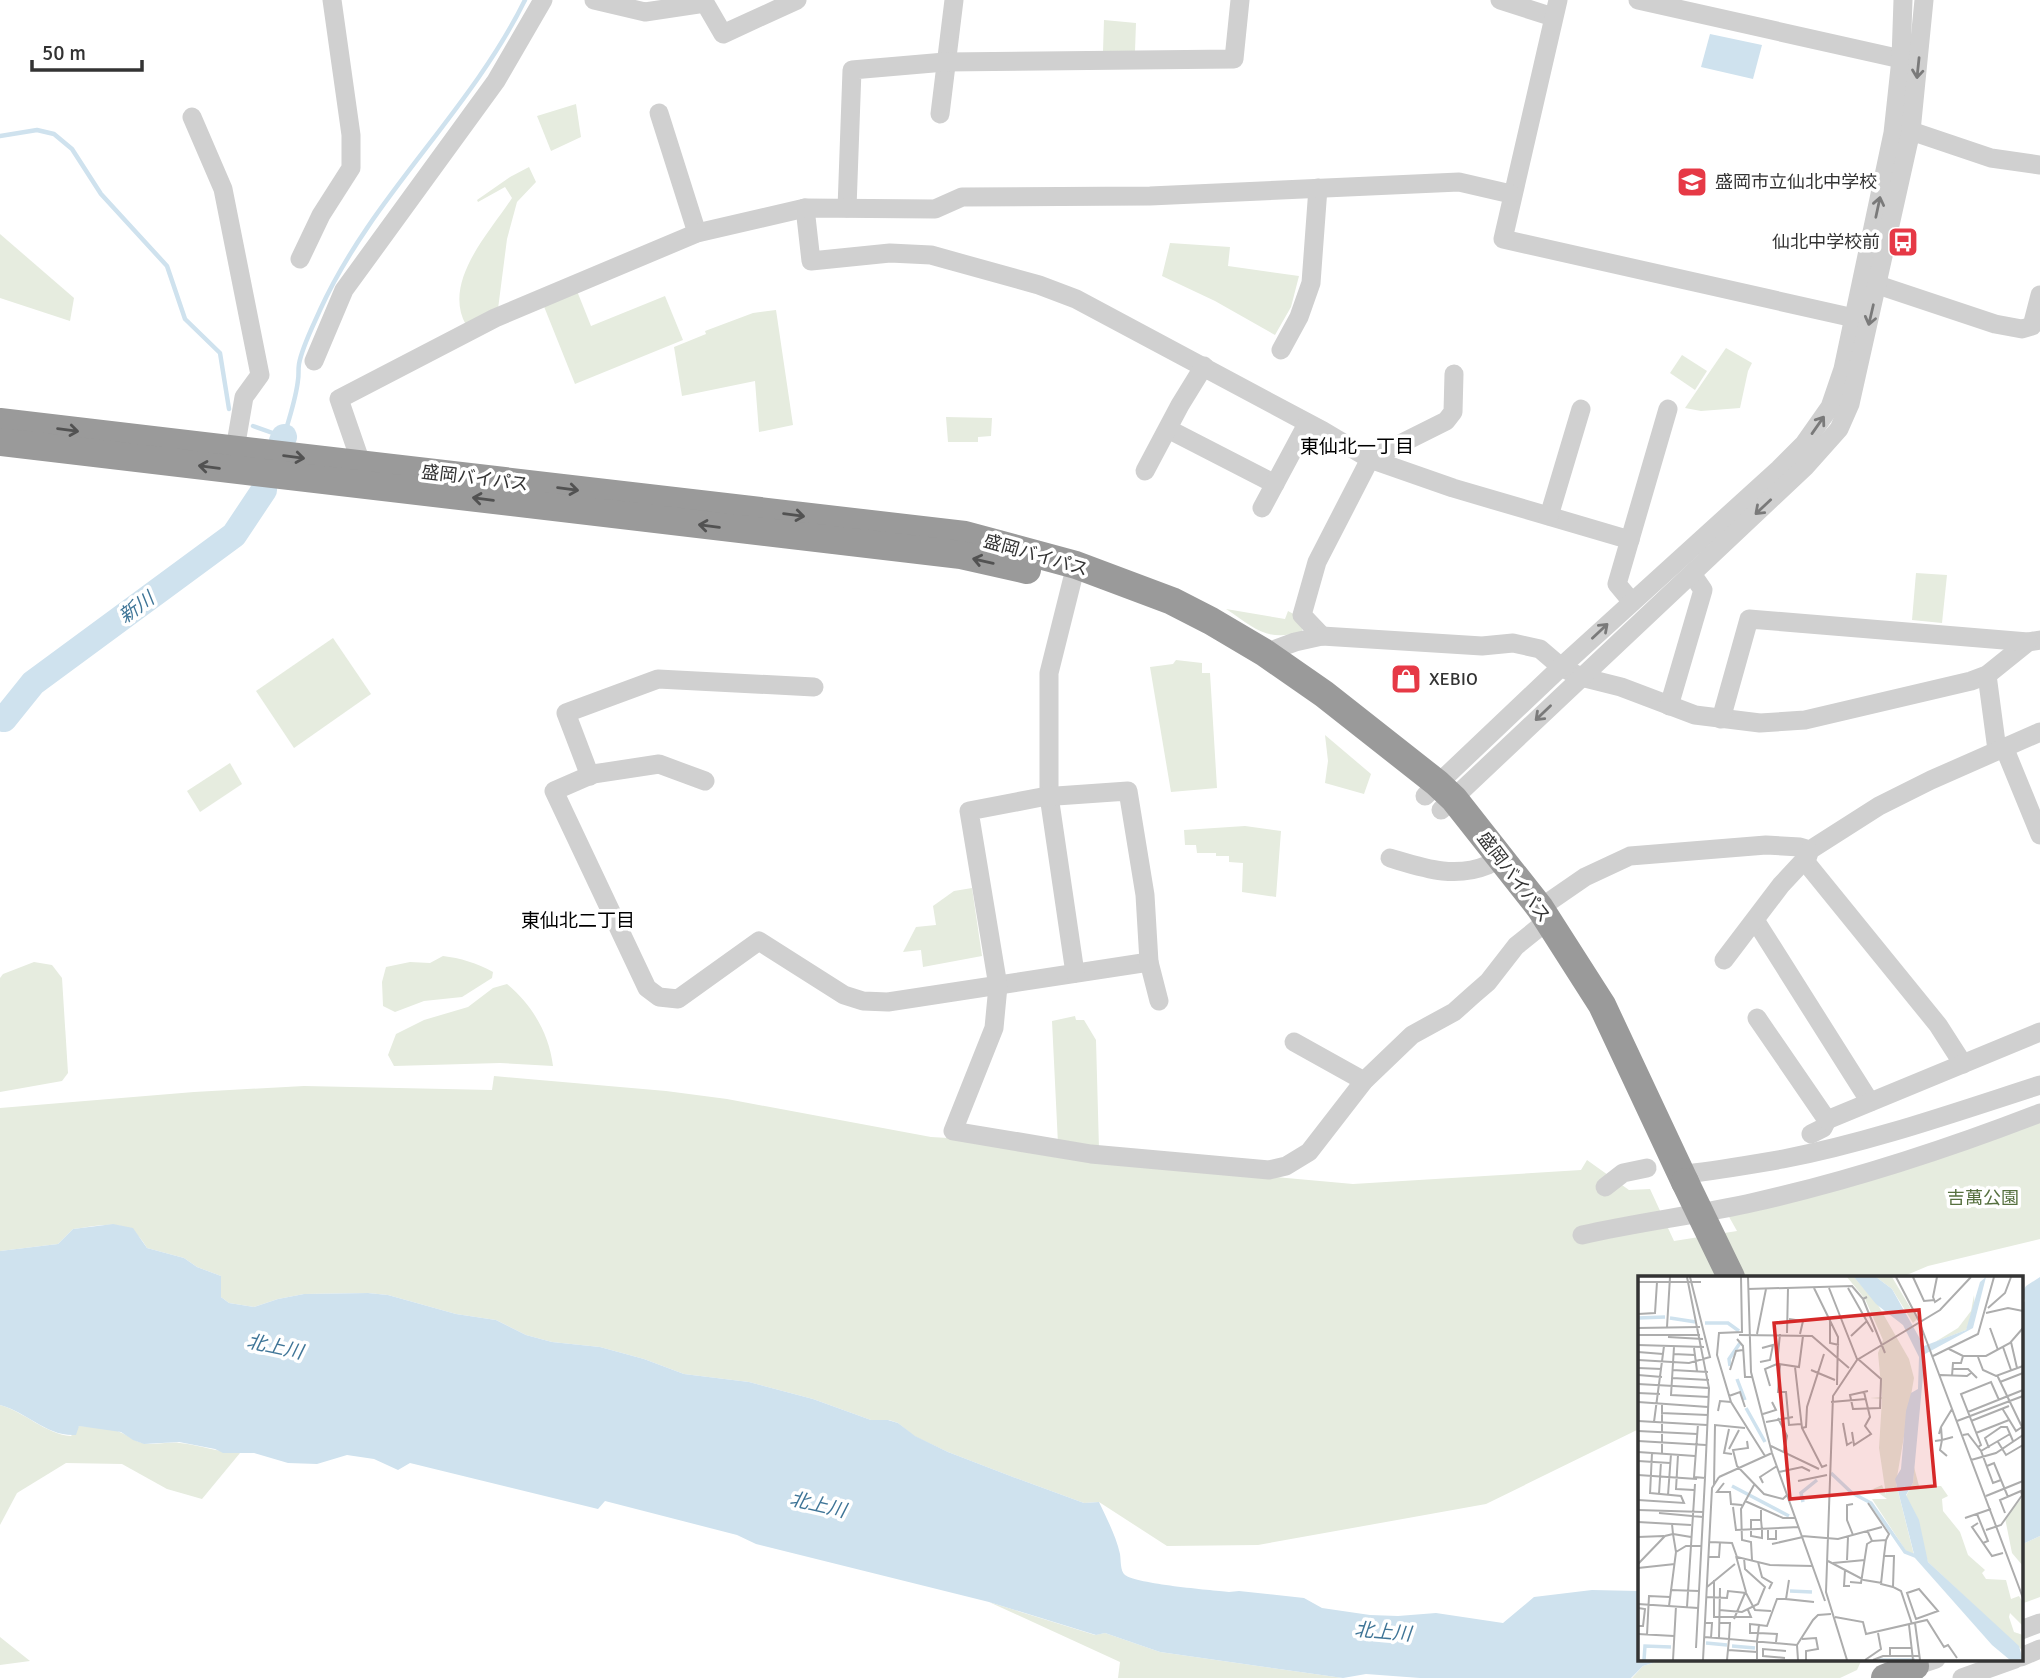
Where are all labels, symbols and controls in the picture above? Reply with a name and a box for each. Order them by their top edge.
scale bar [32,28,142,72]
text: 50 m [42,40,86,66]
one-way arrow [1911,56,1924,79]
school or university icon: 盛岡市立仙北中学校 [1675,165,1709,199]
place label: 盛岡市立仙北中学校 [1715,171,1877,193]
one-way arrow [1871,196,1885,219]
bus stop icon: 仙北中学校前 [1886,225,1920,259]
place label: 仙北中学校前 [1772,231,1880,253]
one-way arrow [1864,303,1878,326]
one-way arrow [1811,416,1825,435]
one-way arrow [56,424,79,437]
district label: 東仙北一丁目 [1300,435,1414,459]
one-way arrow [282,450,305,463]
one-way arrow [198,460,220,473]
street label: 盛岡バイパス [420,461,530,495]
one-way arrow [557,482,579,495]
one-way arrow [472,493,495,506]
one-way arrow [1755,498,1772,515]
one-way arrow [782,509,805,522]
one-way arrow [698,519,721,532]
street label: 盛岡バイパス [981,530,1091,580]
one-way arrow [972,553,995,567]
water label: 新川 [114,586,161,629]
one-way arrow [1591,623,1608,640]
shop icon: XEBIO [1389,662,1423,696]
place label: XEBIO [1429,668,1478,690]
one-way arrow [1535,704,1552,721]
street label: 盛岡バイパス [1473,827,1555,927]
district label: 東仙北二丁目 [521,909,635,933]
park label: 吉萬公園 [1947,1187,2019,1209]
inset map [1638,1276,2022,1660]
water label: 北上川 [244,1329,307,1365]
water label: 北上川 [787,1487,850,1524]
water label: 北上川 [1353,1618,1414,1647]

